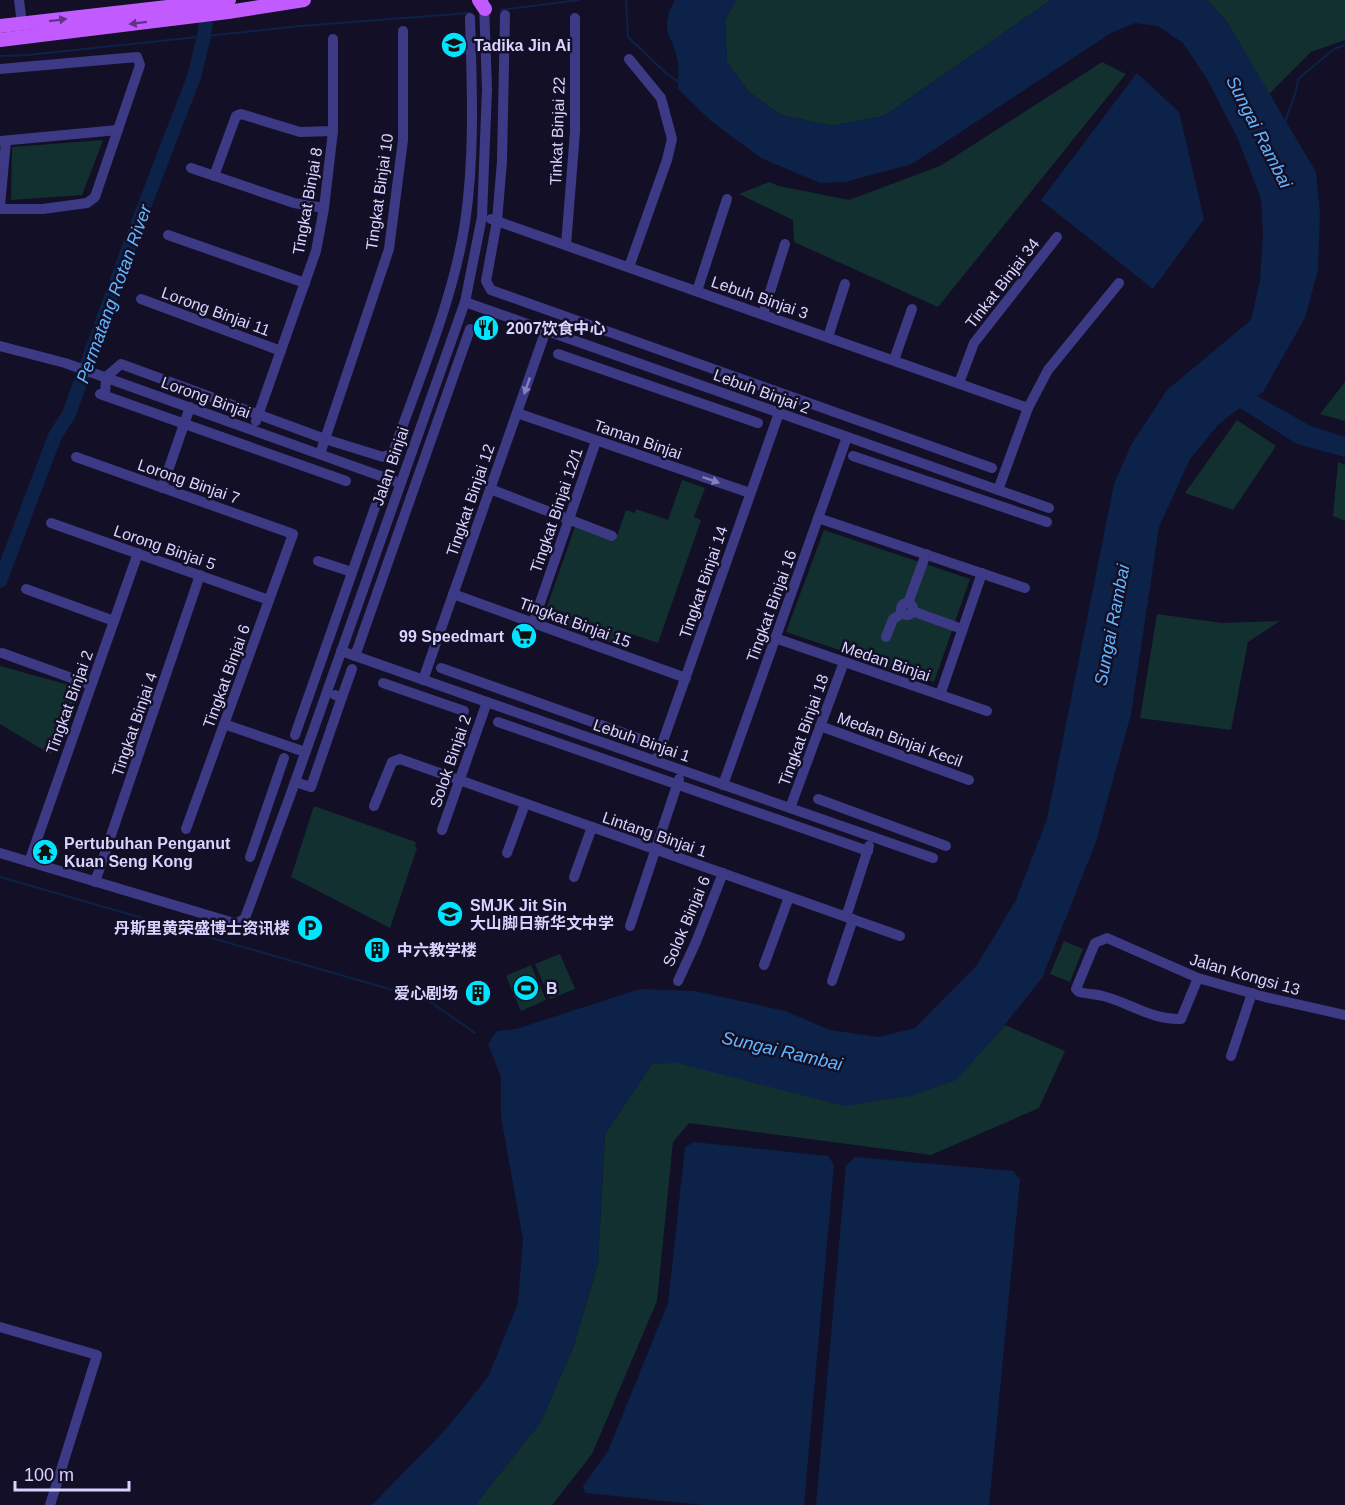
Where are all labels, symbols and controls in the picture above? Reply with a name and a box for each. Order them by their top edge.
one-way arrow [49,15,68,25]
one-way arrow [128,18,147,27]
school or university icon: Tadika Jin Ai [439,30,469,60]
place label: Tadika Jin Ai [474,37,571,54]
water label: Sungai Rambai [1222,73,1296,192]
street label: Tinkat Binjai 22 [547,76,568,186]
street label: Tingkat Binjai 10 [363,133,396,252]
street label: Tingkat Binjai 8 [290,146,325,256]
water label: Permatang Rotan River [72,201,156,386]
street label: Tinkat Binjai 34 [962,235,1043,331]
street label: Lebuh Binjai 3 [709,273,811,322]
street label: Lorong Binjai 11 [159,284,273,339]
restaurant icon: 2007饮食中心 [471,313,501,343]
place label: 2007饮食中心 [506,320,606,337]
street label: Lebuh Binjai 2 [711,366,812,417]
street label: Lorong Binjai [159,374,253,421]
one-way arrow [521,377,531,395]
street label: Taman Binjai [592,417,684,462]
street label: Jalan Binjai [369,425,412,508]
street label: Tingkat Binjai 12 [443,442,498,559]
street label: Tingkat Binjai 12/1 [527,445,586,575]
street label: Lorong Binjai 7 [136,456,242,507]
one-way arrow [702,475,720,485]
street label: Lorong Binjai 5 [112,522,218,573]
street label: Tingkat Binjai 14 [676,524,731,641]
street label: Tingkat Binjai 16 [743,548,800,664]
water label: Sungai Rambai [1090,562,1134,687]
street label: Tingkat Binjai 15 [517,594,633,651]
supermarket icon: 99 Speedmart [509,621,539,651]
street label: Tingkat Binjai 6 [200,622,253,730]
place label: 99 Speedmart [399,628,505,645]
street label: Medan Binjai [839,638,932,685]
street label: Tingkat Binjai 2 [43,648,96,756]
street label: Tingkat Binjai 4 [109,670,160,778]
street label: Tingkat Binjai 18 [775,672,832,788]
street label: Medan Binjai Kecil [835,709,965,770]
street label: Solok Binjai 2 [427,712,474,810]
street label: Lebuh Binjai 1 [591,716,693,765]
street label: Lintang Binjai 1 [600,809,709,860]
place label: Pertubuhan Penganut Kuan Seng Kong [64,835,231,870]
temple icon: Pertubuhan Penganut Kuan Seng Kong [30,837,60,867]
street label: Solok Binjai 6 [660,873,713,969]
place label: SMJK Jit Sin 大山脚日新华文中学 [470,897,614,932]
school or university icon: SMJK Jit Sin 大山脚日新华文中学 [435,899,465,929]
parking icon: 丹斯里黄荣盛博士资讯楼 [295,913,325,943]
place label: 丹斯里黄荣盛博士资讯楼 [114,919,290,937]
building icon: 中六教学楼 [362,935,392,965]
place label: 中六教学楼 [397,942,477,959]
street label: Jalan Kongsi 13 [1188,951,1302,998]
sports icon: B [511,973,541,1003]
building icon: 爱心剧场 [463,978,493,1008]
place label: B [546,980,558,997]
place label: 爱心剧场 [394,985,458,1002]
water label: Sungai Rambai [720,1027,845,1075]
scale bar [15,1454,129,1492]
text: 100 m [24,1465,74,1485]

